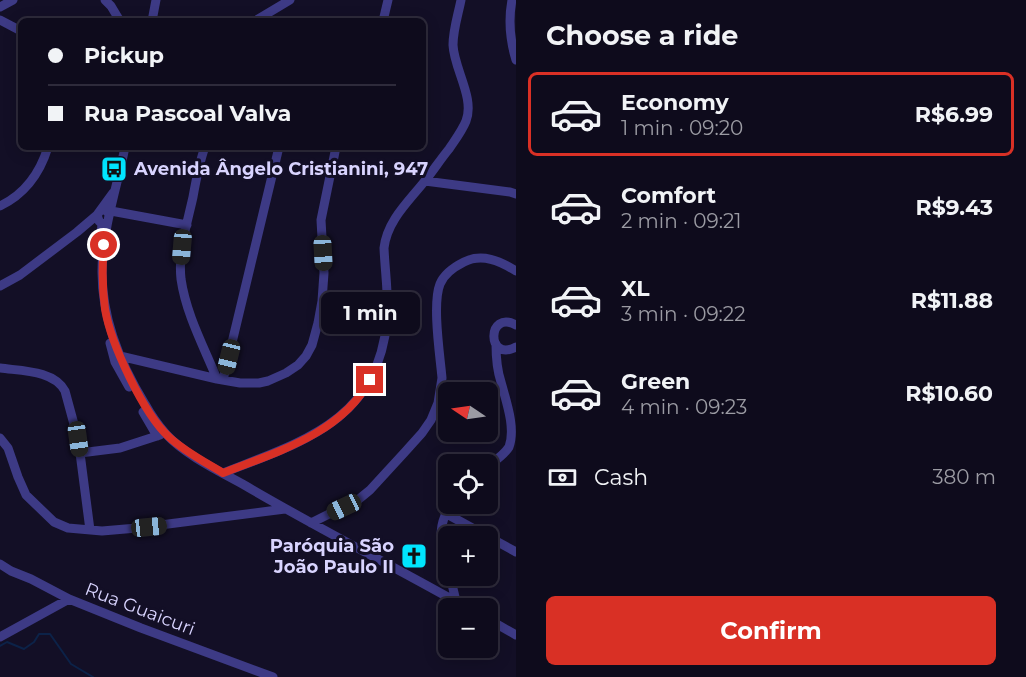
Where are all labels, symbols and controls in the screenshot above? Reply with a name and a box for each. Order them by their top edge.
text: Choose a ride [546,19,738,52]
text: Pickup [84,42,164,69]
icon: car [549,87,603,141]
text: Economy [621,89,729,116]
text: Rua Pascoal Valva [84,100,291,127]
text: R$6.99 [915,101,993,128]
text: 1 min · 09:20 [621,116,743,140]
bus stop icon: Avenida Ângelo Cristianini, 947 [99,154,129,184]
place label: Avenida Ângelo Cristianini, 947 [133,158,428,180]
icon: car [549,180,603,234]
text: Comfort [621,182,716,209]
text: R$9.43 [915,194,993,221]
text: 2 min · 09:21 [621,209,741,233]
car [171,228,193,266]
route start [90,231,117,258]
car [313,235,333,271]
icon: car [549,273,603,327]
text: XL [621,275,650,302]
text: R$11.88 [911,287,993,314]
callout: 1 min [320,293,419,335]
text: 1 min [343,301,398,325]
text: 3 min · 09:22 [621,302,746,326]
car [216,337,242,377]
route end [356,366,383,393]
icon: car [549,366,603,420]
text: Green [621,368,690,395]
text: R$10.60 [905,380,993,407]
north arrow [438,382,498,442]
map controls [438,382,498,658]
text: 4 min · 09:23 [621,395,747,419]
car [67,420,89,458]
button: locate [438,454,498,514]
icon: cash [546,461,579,494]
text: Cash [594,464,648,491]
text: 380 m [932,465,996,489]
car [324,491,364,523]
car [130,516,168,538]
button: + [438,526,498,586]
place label: Paróquia São João Paulo II [270,535,394,578]
church icon: Paróquia São João Paulo II [399,541,429,571]
street label: Rua Guaicuri [82,578,198,640]
button: Confirm [546,596,996,665]
button: − [438,598,498,658]

